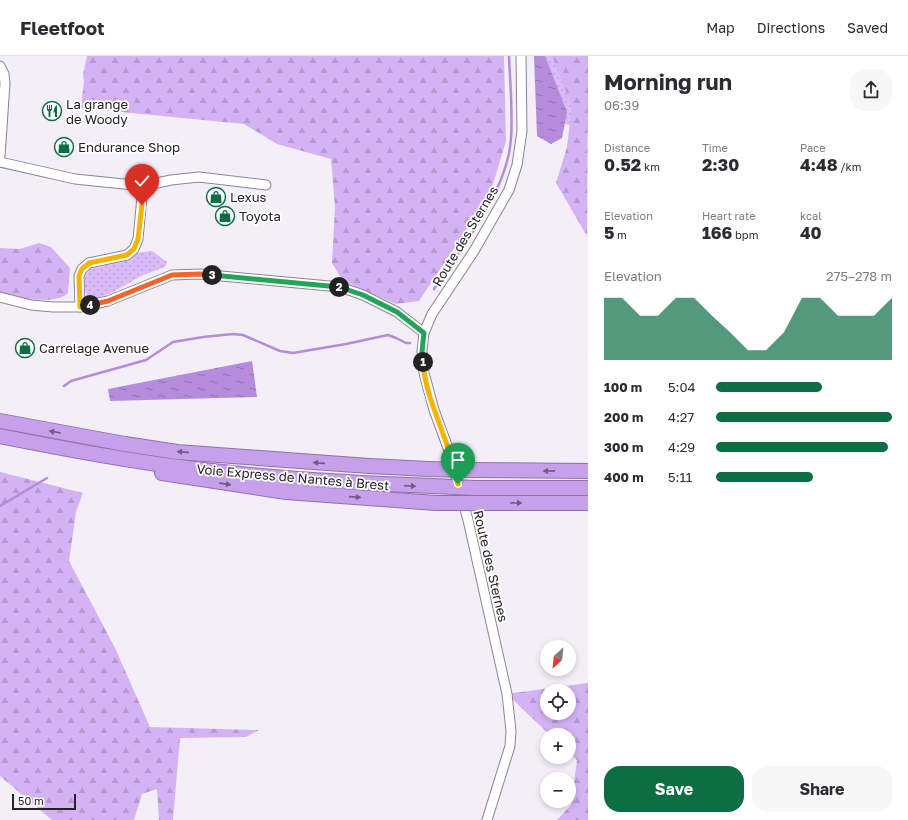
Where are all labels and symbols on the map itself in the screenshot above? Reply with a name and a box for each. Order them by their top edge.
place label: La grange de Woody [66,96,128,127]
restaurant icon: La grange de Woody [41,100,63,122]
shop icon: Endurance Shop [53,136,75,158]
place label: Endurance Shop [78,139,180,155]
pin [125,164,159,205]
street label: Route des Sternes [429,183,501,289]
shop icon: Lexus [205,186,227,208]
place label: Lexus [230,189,267,205]
shop icon: Toyota [214,205,236,227]
place label: Toyota [239,208,281,224]
pin: 3 [202,265,222,285]
pin: 2 [329,277,349,297]
pin: 4 [80,295,100,315]
shop icon: Carrelage Avenue [14,337,36,359]
place label: Carrelage Avenue [39,340,149,356]
pin: 1 [413,352,433,372]
one-way arrow [49,429,61,435]
pin [441,443,475,484]
one-way arrow [177,449,189,456]
one-way arrow [313,459,325,466]
street label: Voie Express de Nantes à Brest [196,461,390,493]
one-way arrow [542,468,555,474]
one-way arrow [219,481,231,487]
one-way arrow [404,482,416,489]
one-way arrow [349,493,361,500]
one-way arrow [510,500,523,506]
street label: Route des Sternes [470,508,512,624]
north arrow [540,640,576,676]
scale bar [12,792,76,811]

